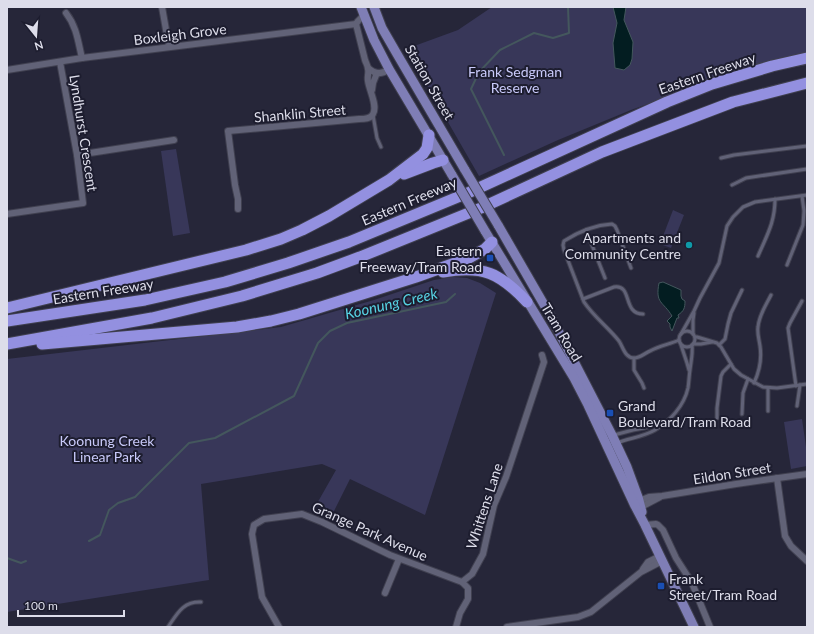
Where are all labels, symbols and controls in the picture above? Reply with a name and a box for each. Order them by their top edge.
north arrow [16,16,56,56]
street label: Boxleigh Grove [133,20,227,48]
text: N [33,39,45,53]
street label: Station Street [402,41,458,123]
street label: Eastern Freeway [656,48,759,98]
park label: Frank Sedgman Reserve [468,63,562,96]
street label: Lyndhurst Crescent [66,73,102,193]
street label: Shanklin Street [253,101,347,125]
street label: Eastern Freeway [359,173,460,229]
place label: Apartments and Community Centre [565,229,681,262]
marker: Apartments and Community Centre [684,240,694,250]
place label: Eastern Freeway/Tram Road [360,242,482,275]
marker: Eastern Freeway/Tram Road [485,253,495,263]
street label: Eastern Freeway [51,275,155,307]
water label: Koonung Creek [343,283,440,322]
street label: Tram Road [538,300,586,364]
place label: Grand Boulevard/Tram Road [618,397,751,430]
marker: Grand Boulevard/Tram Road [605,408,615,418]
park label: Koonung Creek Linear Park [60,432,155,465]
street label: Eildon Street [692,458,772,488]
street label: Whittens Lane [462,461,506,551]
street label: Grange Park Avenue [310,498,430,564]
place label: Frank Street/Tram Road [669,570,777,603]
marker: Frank Street/Tram Road [656,581,666,591]
scale bar [18,592,124,618]
text: 100 m [24,598,58,613]

